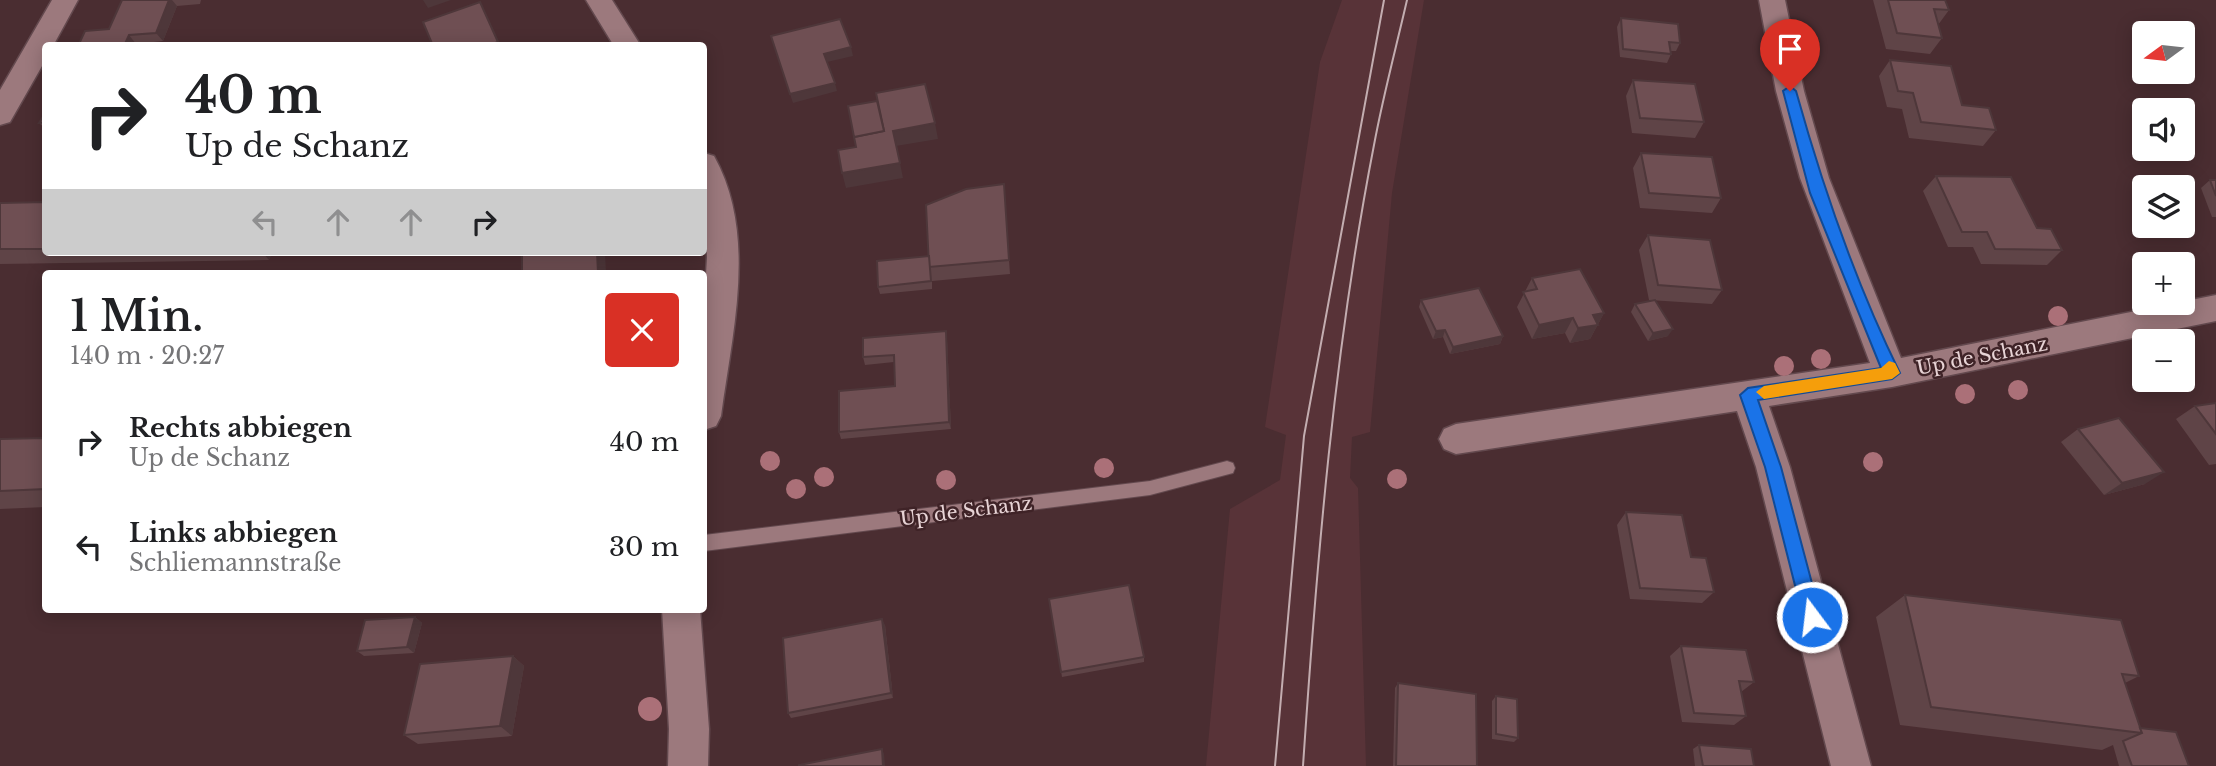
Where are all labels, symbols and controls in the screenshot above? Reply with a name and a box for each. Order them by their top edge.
pin [1760,19,1820,91]
north arrow [2132,21,2194,84]
map controls [2132,21,2195,392]
icon: arrive [1771,30,1809,68]
text: 40 m [185,65,322,126]
icon: right [70,70,161,161]
button: sound [2132,98,2195,161]
text: Up de Schanz [185,126,409,166]
button: layers [2132,175,2195,238]
icon: left [246,203,284,241]
icon: ahead [319,203,357,241]
icon: ahead [392,203,430,241]
icon: right [465,203,503,241]
button: + [2132,252,2195,315]
text: 1 Min. [70,290,203,342]
button: close [605,293,679,367]
button: − [2132,329,2195,392]
street label: Up de Schanz [1914,332,2050,380]
text: 140 m · 20:27 [70,342,224,370]
text: Rechts abbiegen [129,412,352,444]
icon: right [70,423,108,461]
text: 40 m [610,426,679,458]
text: Up de Schanz [129,444,290,472]
street label: Up de Schanz [899,491,1033,531]
text: Links abbiegen [129,517,338,549]
icon: left [70,528,108,566]
text: 30 m [609,531,679,563]
text: Schliemannstraße [129,549,341,577]
position arrow [1775,580,1849,654]

